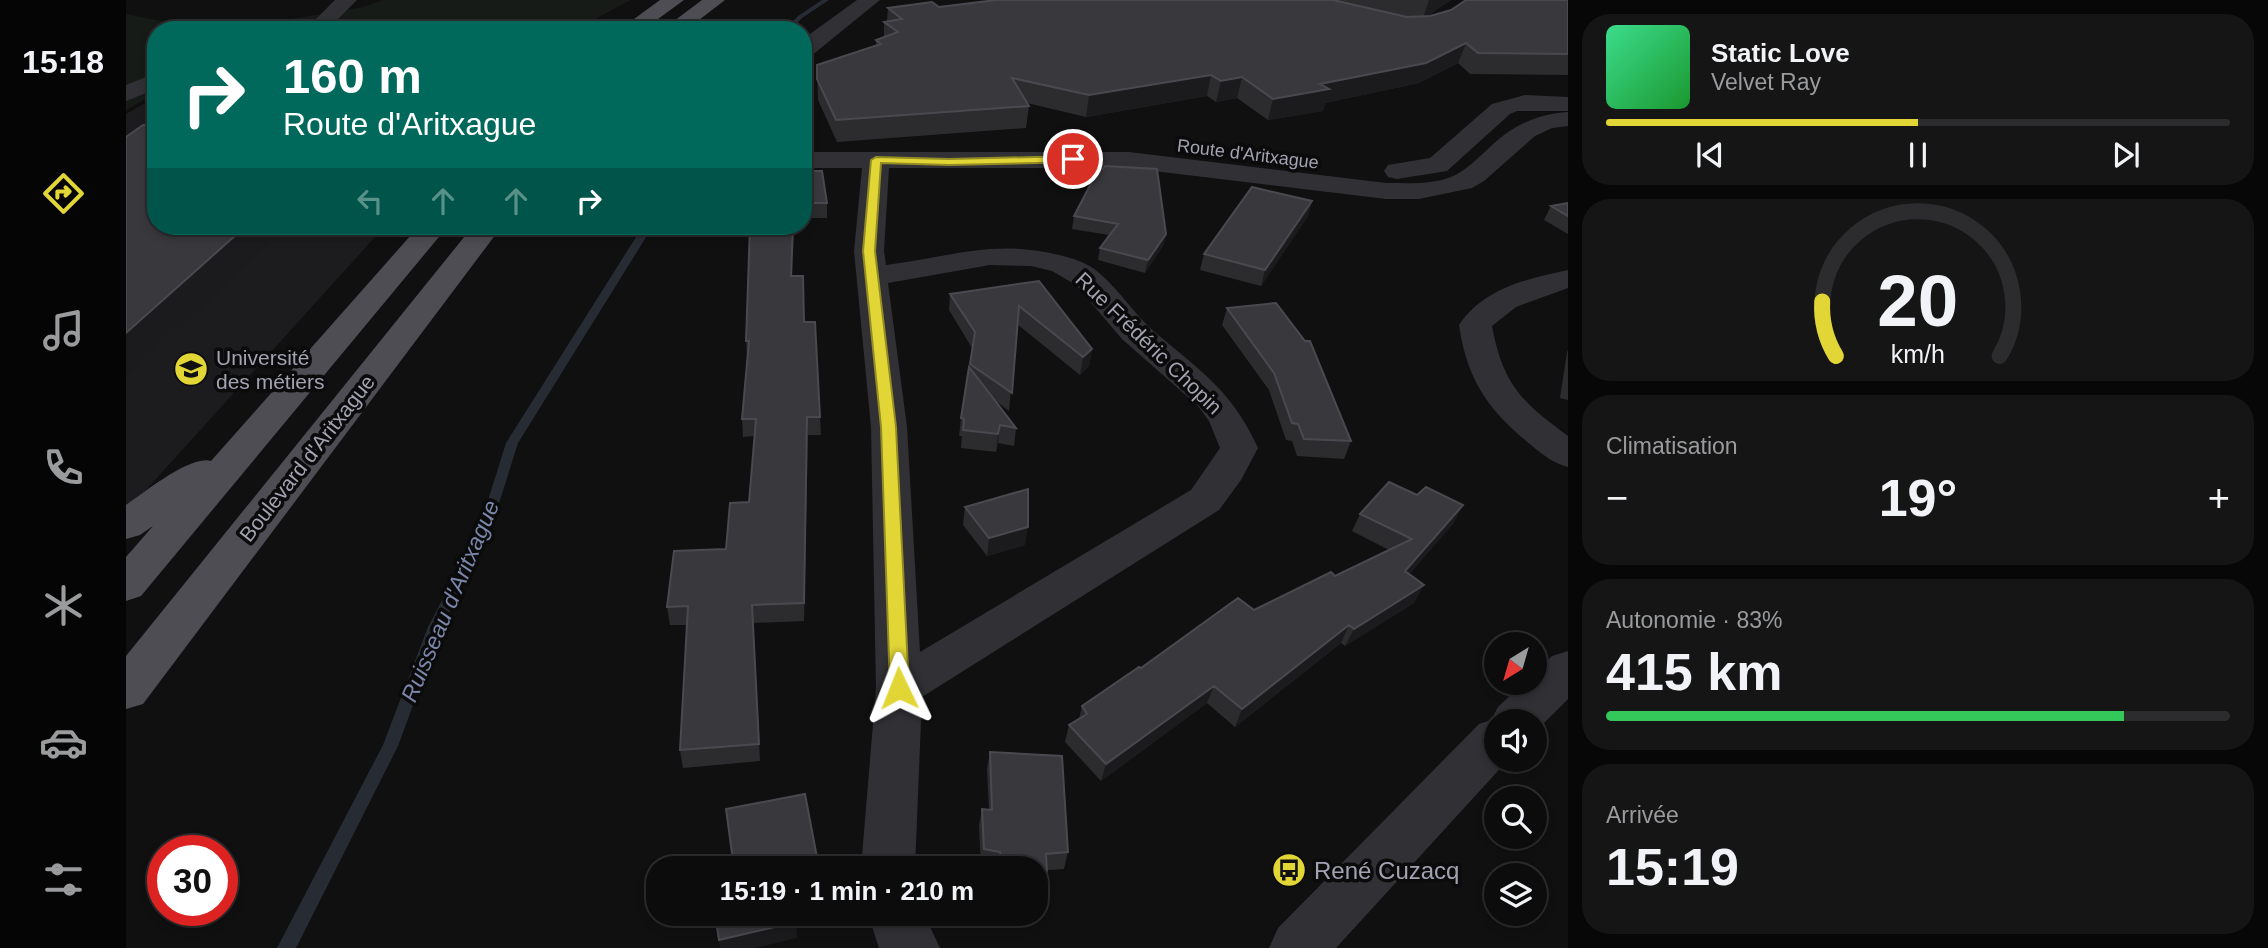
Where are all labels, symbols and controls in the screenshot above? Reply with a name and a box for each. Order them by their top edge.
text: Static Love [1711,38,1850,68]
text: 15:18 [22,44,104,80]
icon: right [168,49,259,140]
text: 160 m [283,49,422,103]
text: Velvet Ray [1711,69,1821,95]
text: Route d'Aritxague [283,106,536,142]
pin [1043,129,1103,189]
street label: Route d'Aritxague [1176,135,1320,173]
icon: previous [1691,136,1729,174]
icon: pause [1899,136,1937,174]
icon: next [2107,136,2145,174]
icon: arrive [1054,140,1092,178]
icon: directions [39,169,88,218]
icon: left [351,182,389,220]
icon: ahead [424,182,462,220]
icon: ahead [497,182,535,220]
icon: right [570,182,608,220]
text: 20 [1878,260,1958,341]
street label: Rue Frédéric Chopin [1071,267,1227,419]
icon: music [39,306,88,355]
text: km/h [1891,339,1945,367]
place label: Université des métiers [216,346,325,393]
school or university icon: Université des métiers [172,350,210,388]
street label: Boulevard d'Aritxague [235,370,379,546]
text: Climatisation [1606,433,1738,459]
icon: phone [39,443,88,492]
text: 19° [1879,469,1957,527]
text: − [1606,477,1628,519]
text: + [2208,477,2230,519]
water label: Ruisseau d'Aritxague [396,496,504,706]
icon: climate [39,581,88,630]
text: Autonomie · 83% [1606,607,1782,633]
north arrow [1484,632,1547,695]
map controls [1484,632,1547,926]
text: 415 km [1606,643,1782,701]
position arrow [862,651,936,725]
button: sound [1484,709,1547,772]
icon: car [39,718,88,767]
button: search [1484,786,1547,849]
text: Arrivée [1606,802,1679,828]
speed limit sign: 30 [147,835,238,926]
text: 15:19 [1606,838,1739,896]
bus stop icon: René Cuzacq [1270,851,1308,889]
icon: filters [39,855,88,904]
place label: René Cuzacq [1314,857,1459,884]
button: layers [1484,863,1547,926]
text: 15:19 · 1 min · 210 m [720,876,974,906]

